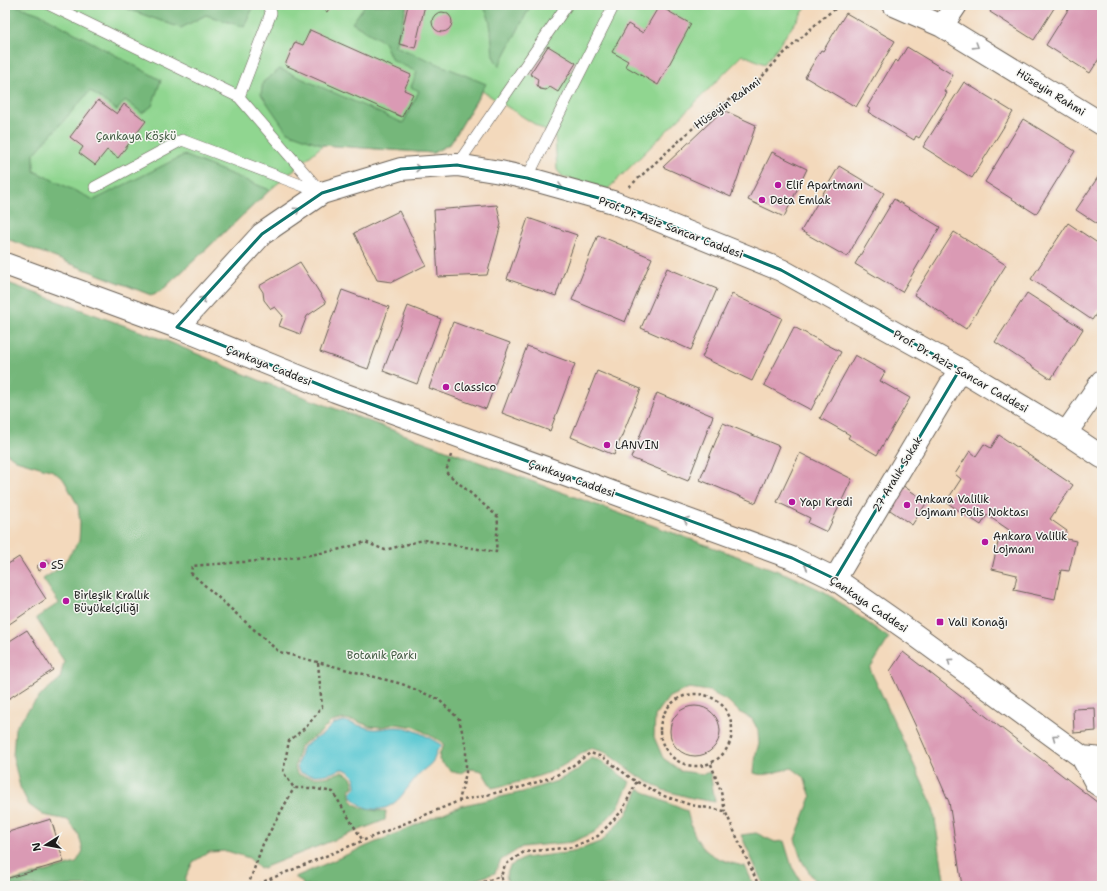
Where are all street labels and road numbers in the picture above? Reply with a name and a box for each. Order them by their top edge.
street label: Hüseyin Rahmi [1013,65,1088,120]
street label: Hüseyin Rahmi [691,74,764,133]
street label: Prof. Dr. Aziz Sancar Caddesi [596,193,745,262]
street label: Prof. Dr. Aziz Sancar Caddesi [890,327,1031,416]
street label: Çankaya Caddesi [224,341,314,389]
street label: 27 Aralık Sokak [869,434,926,515]
street label: Çankaya Caddesi [526,456,617,501]
street label: Çankaya Caddesi [827,573,911,636]

